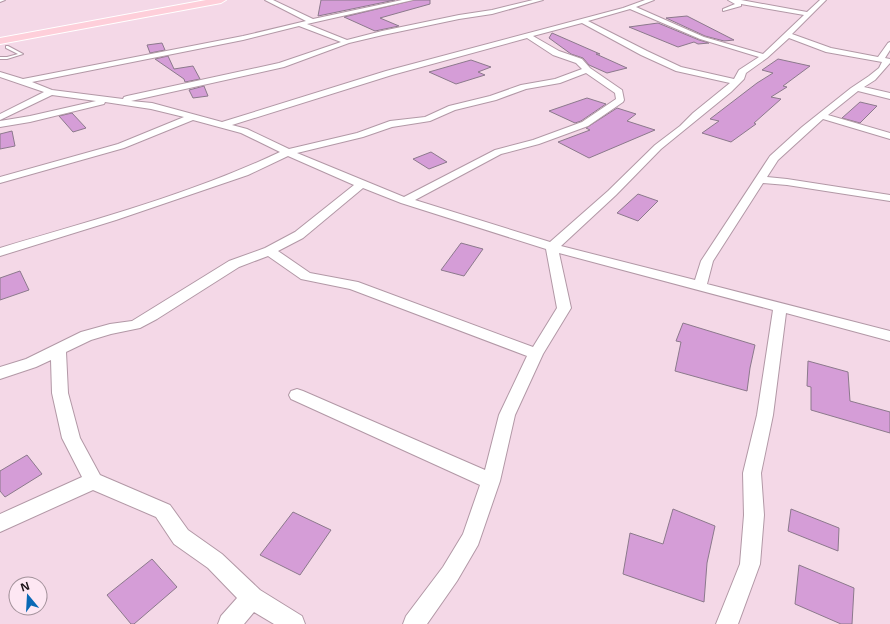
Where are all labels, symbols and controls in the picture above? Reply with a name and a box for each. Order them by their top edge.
north arrow [8,576,48,616]
text: N [18,577,31,595]

